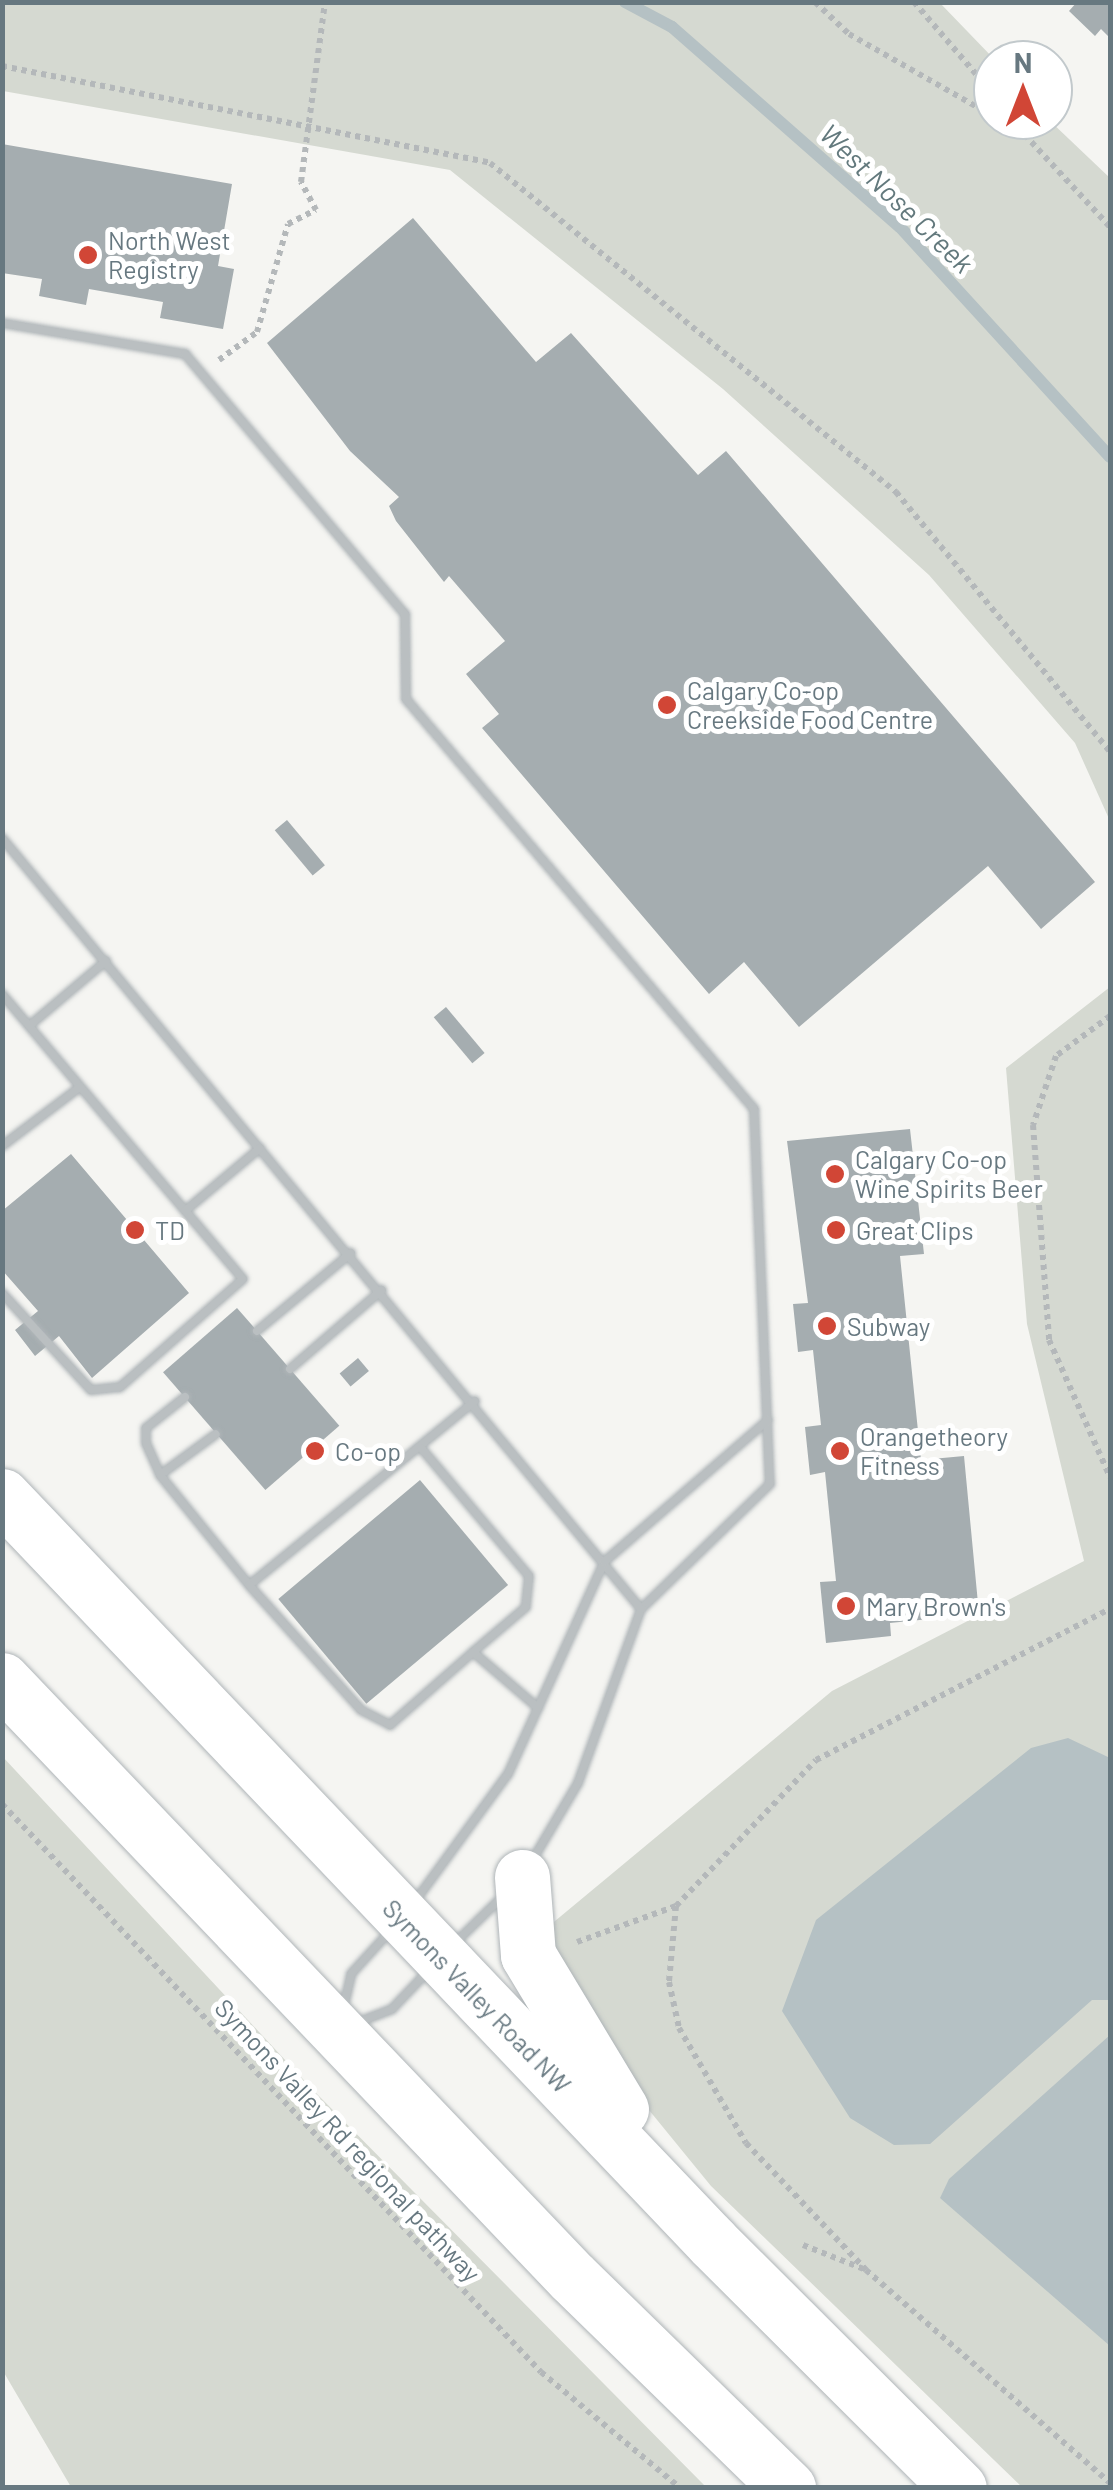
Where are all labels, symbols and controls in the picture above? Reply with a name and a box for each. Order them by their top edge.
north arrow [973,40,1073,140]
text: N [1014,45,1032,79]
water label: West Nose Creek [813,116,981,280]
place label: North West Registry [108,226,230,285]
marker: North West Registry [77,244,99,266]
place label: Calgary Co-op Creekside Food Centre [687,676,933,735]
marker: Calgary Co-op Creekside Food Centre [656,694,678,716]
place label: Calgary Co-op Wine Spirits Beer [855,1145,1043,1204]
marker: Calgary Co-op Wine Spirits Beer [824,1163,846,1185]
place label: TD [155,1215,185,1245]
place label: Great Clips [856,1215,973,1245]
marker: TD [124,1219,146,1241]
marker: Great Clips [825,1219,847,1241]
place label: Subway [847,1311,930,1341]
marker: Subway [816,1315,838,1337]
place label: Orangetheory Fitness [860,1422,1008,1481]
place label: Co-op [335,1436,401,1466]
marker: Co-op [304,1440,326,1462]
marker: Orangetheory Fitness [829,1440,851,1462]
place label: Mary Brown's [866,1591,1006,1621]
marker: Mary Brown's [835,1595,857,1617]
street label: Symons Valley Road NW [377,1893,577,2099]
street label: Symons Valley Rd regional pathway [209,1993,487,2287]

